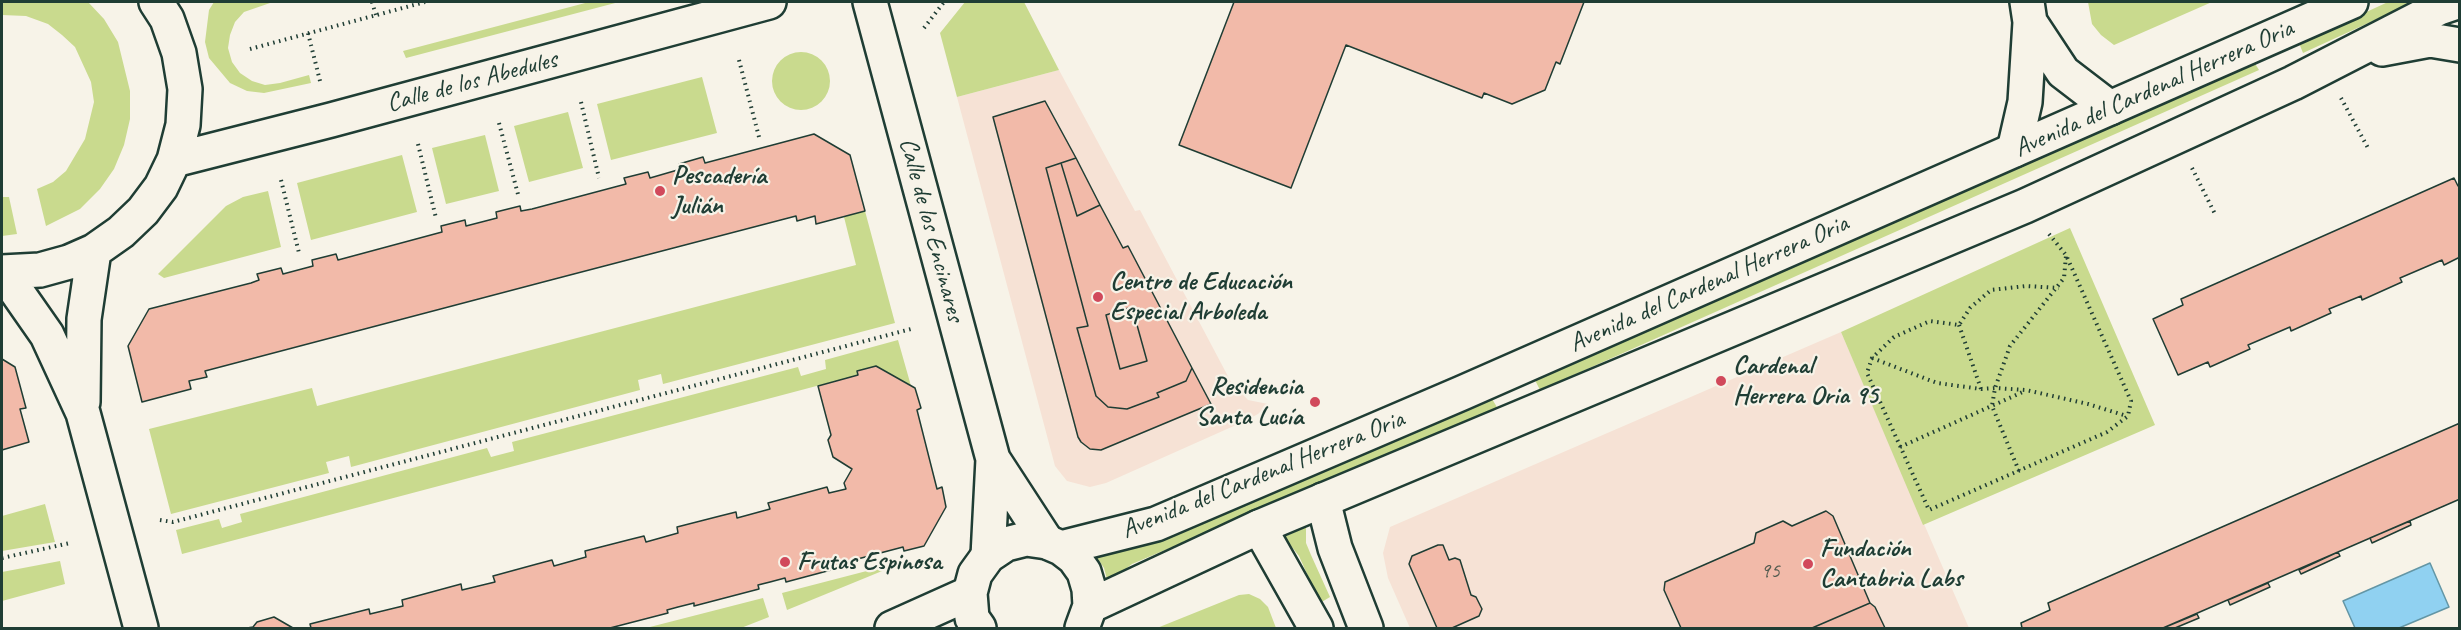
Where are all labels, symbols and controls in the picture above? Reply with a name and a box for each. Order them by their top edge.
street label: Avenida del Cardenal Herrera Oria [2010,13,2298,165]
street label: Calle de los Abedules [383,44,561,120]
street label: Calle de los Encinares [891,135,971,325]
place label: Pescadería Julián [672,160,766,222]
marker: Pescadería Julián [653,184,667,198]
street label: Avenida del Cardenal Herrera Oria [1565,208,1853,360]
place label: Centro de Educación Especial Arboleda [1110,266,1292,328]
marker: Centro de Educación Especial Arboleda [1091,290,1105,304]
place label: Cardenal Herrera Oria 95 [1733,350,1878,412]
place label: Residencia Santa Lucía [1196,371,1303,432]
marker: Cardenal Herrera Oria 95 [1714,374,1728,388]
marker: Residencia Santa Lucía [1308,395,1322,409]
street label: Avenida del Cardenal Herrera Oria [1117,404,1409,546]
place label: Fundación Cantabria Labs [1820,533,1962,594]
place label: Frutas Espinosa [797,546,942,578]
marker: Frutas Espinosa [778,555,792,569]
marker: Fundación Cantabria Labs [1801,557,1815,571]
house number: 95 [1760,558,1780,584]

